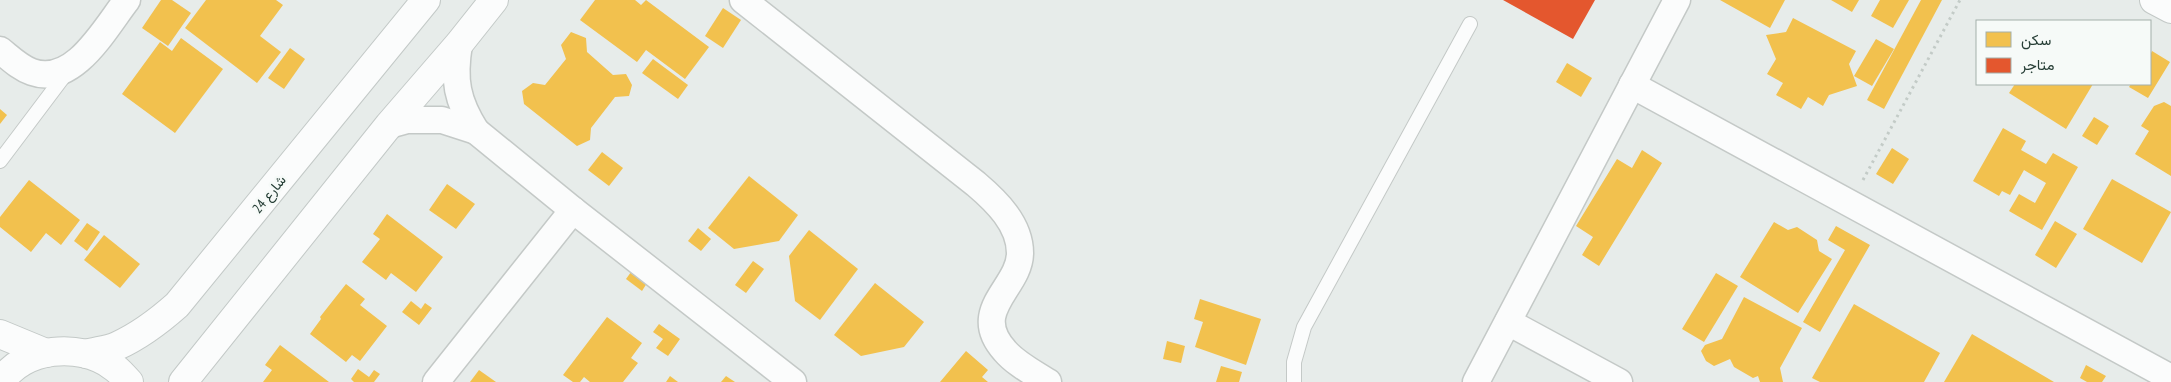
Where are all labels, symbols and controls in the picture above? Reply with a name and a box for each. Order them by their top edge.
legend [1976,20,2151,85]
text: سكن [2021,30,2051,50]
text: متاجر [2020,55,2055,74]
street label: شارع 24 [248,171,291,218]

